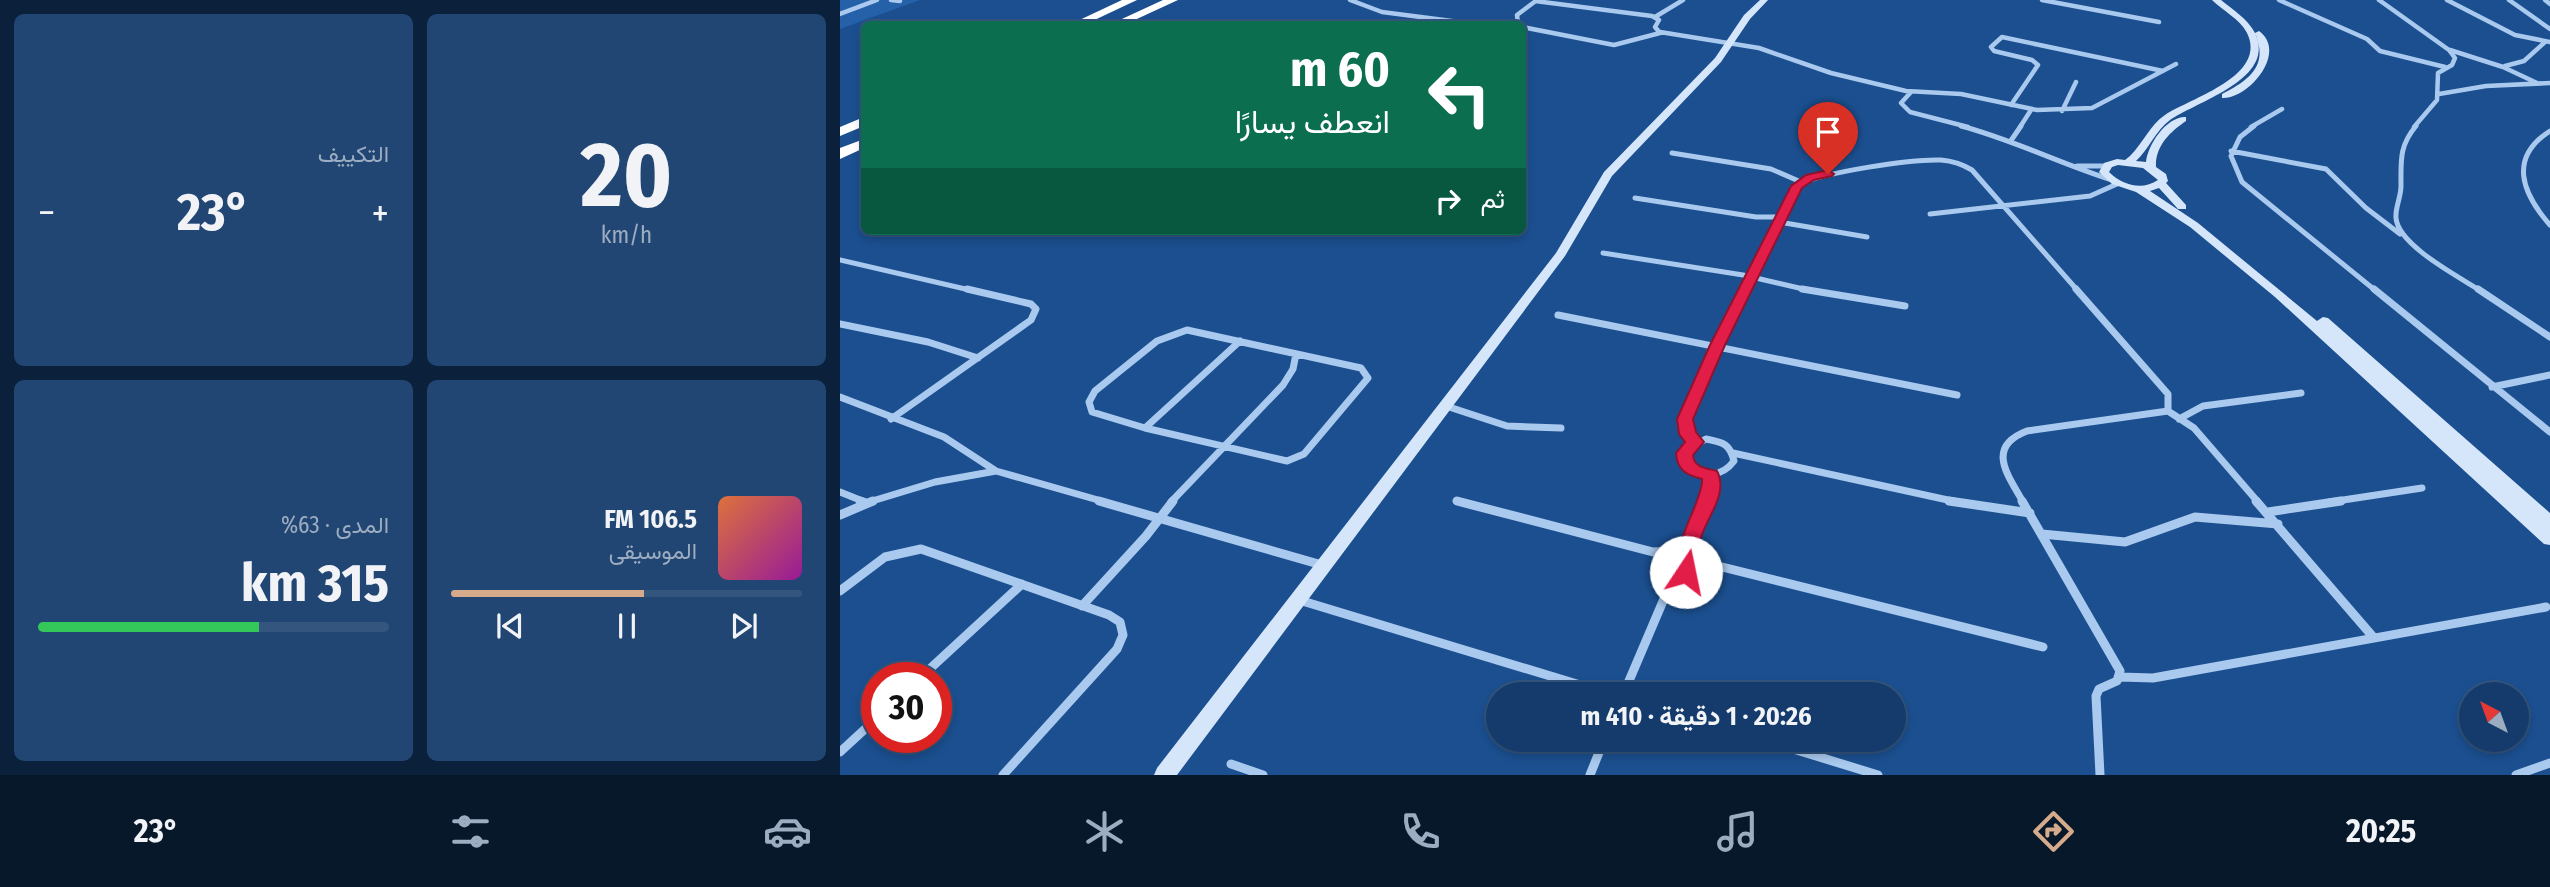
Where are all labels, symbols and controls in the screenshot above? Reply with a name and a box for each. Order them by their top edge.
text: 60 m [1290,40,1390,99]
icon: left [1414,49,1505,140]
pin [1798,102,1858,174]
text: انعطف يسارًا [1235,103,1390,141]
icon: arrive [1809,113,1847,151]
text: 20 [581,121,672,230]
text: التكييف [318,140,389,168]
text: 23° [177,181,250,244]
icon: right [1429,182,1467,220]
text: ثم [1481,184,1505,215]
text: − [38,190,55,236]
text: + [372,190,389,236]
text: km/h [601,221,652,249]
text: 106.5 FM [604,504,697,535]
text: المدى · 63% [281,511,389,539]
position arrow [1649,535,1723,609]
text: الموسيقى [609,537,697,565]
text: 315 km [241,552,389,615]
icon: previous [491,607,529,645]
icon: pause [608,607,646,645]
icon: next [725,607,763,645]
speed limit sign: 30 [861,662,952,753]
north arrow [2459,682,2529,752]
map controls [2459,682,2529,752]
text: 20:26 · 1 دقيقة · 410 m [1580,701,1812,732]
icon: filters [446,807,495,856]
icon: car [763,807,812,856]
icon: climate [1080,807,1129,856]
icon: phone [1396,807,1445,856]
icon: music [1713,807,1762,856]
icon: directions [2029,807,2078,856]
text: 23° [134,812,179,850]
text: 20:25 [2346,812,2416,850]

